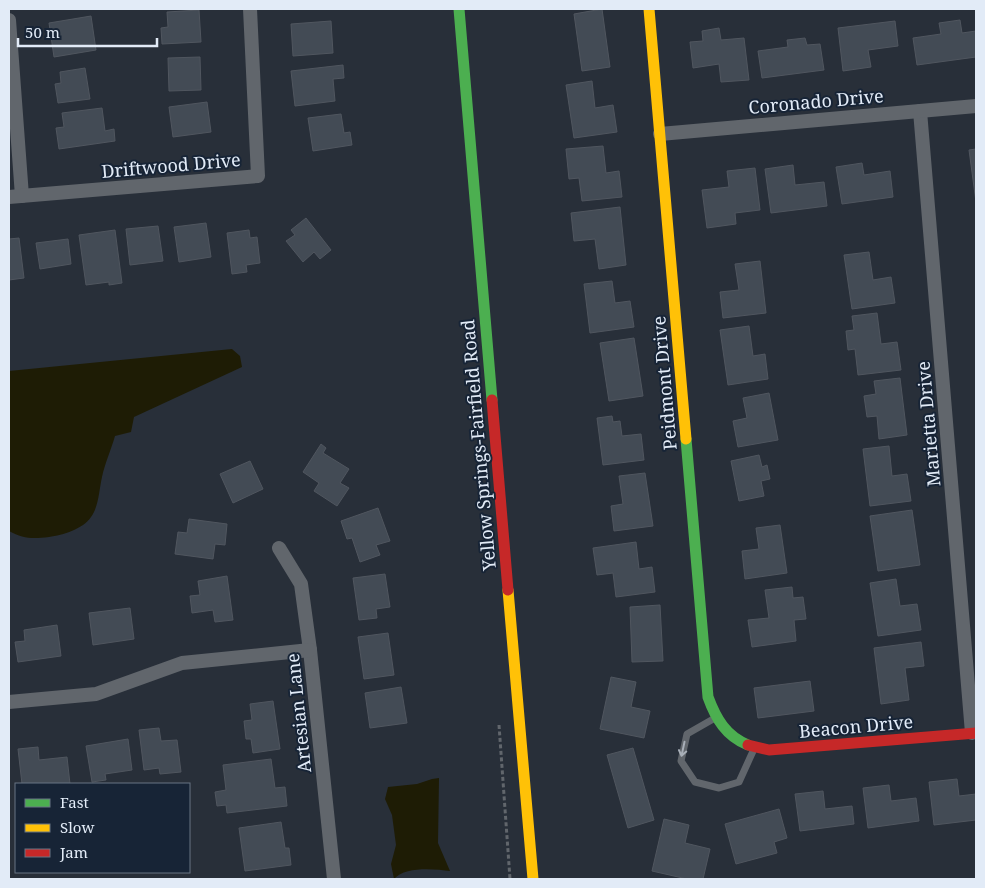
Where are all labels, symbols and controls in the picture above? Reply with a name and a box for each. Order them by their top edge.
scale bar [18,15,156,47]
text: 50 m [25,22,60,42]
street label: Coronado Drive [747,83,885,119]
street label: Driftwood Drive [100,147,242,183]
street label: Peidmont Drive [646,315,682,451]
street label: Yellow Springs-Fairfield Road [455,318,501,573]
street label: Marietta Drive [911,360,945,488]
street label: Artesian Lane [280,652,316,774]
street label: Beacon Drive [798,709,914,743]
one-way arrow [678,741,687,757]
legend [15,783,190,873]
text: Fast [60,792,89,812]
text: Slow [60,817,94,837]
text: Jam [59,842,88,862]

